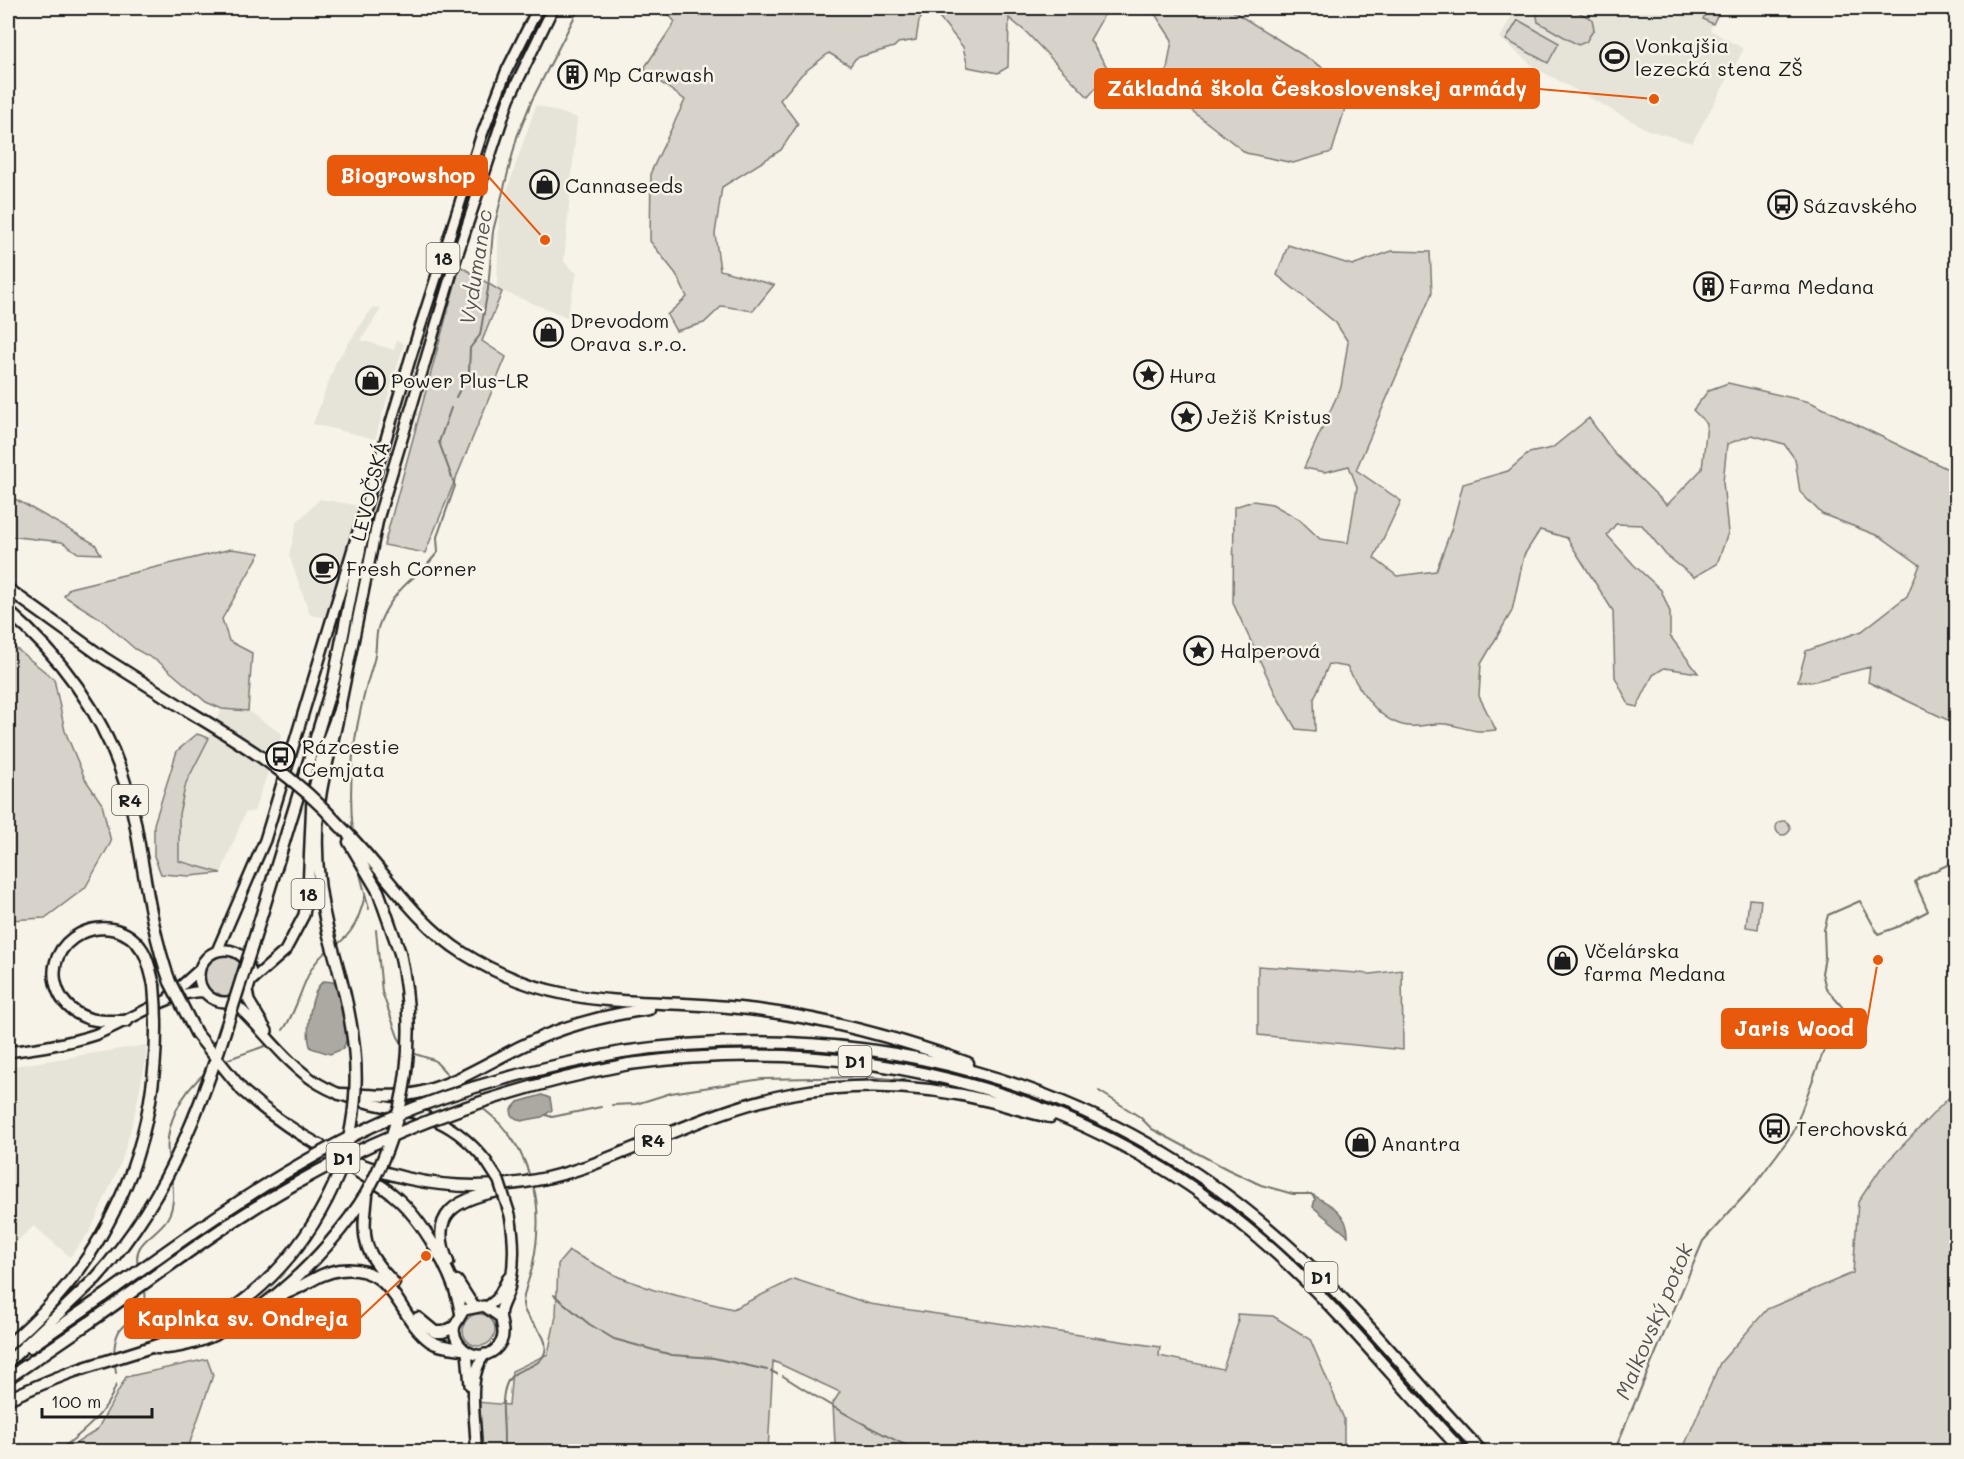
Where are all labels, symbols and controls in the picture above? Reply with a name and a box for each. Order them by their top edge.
place label: Vonkajšia lezecká stena ZŠ [1635,32,1803,81]
sports icon: Vonkajšia lezecká stena ZŠ [1598,40,1630,72]
building icon: Mp Carwash [556,58,588,90]
place label: Mp Carwash [593,61,713,87]
callout: Základná škola Československej armády [1095,69,1539,108]
text: Základná škola Československej armády [1107,74,1527,102]
callout: Biogrowshop [328,156,487,195]
text: Biogrowshop [340,161,476,188]
shop icon: Cannaseeds [528,169,560,201]
place label: Cannaseeds [565,172,683,198]
bus stop icon: Sázavského [1766,189,1798,221]
place label: Sázavského [1803,192,1917,218]
water label: Vydumanec [453,207,497,327]
road number: 18 [426,243,460,273]
building icon: Farma Medana [1692,270,1724,302]
place label: Farma Medana [1729,273,1874,299]
place label: Drevodom Orava s.r.o. [570,307,687,356]
shop icon: Drevodom Orava s.r.o. [533,316,565,348]
place icon: Hura [1132,359,1164,391]
place label: Hura [1169,362,1217,388]
shop icon: Power Plus-LR [354,364,386,396]
place label: Power Plus-LR [391,367,529,393]
place icon: Ježiš Kristus [1170,400,1202,432]
place label: Ježiš Kristus [1207,403,1331,429]
street label: LEVOČSKÁ [344,438,394,544]
cafe icon: Fresh Corner [309,552,341,584]
place label: Fresh Corner [346,555,477,581]
place icon: Halperová [1183,634,1215,666]
place label: Halperová [1220,637,1321,663]
place label: Rázcestie Cemjata [302,733,400,782]
bus stop icon: Rázcestie Cemjata [265,741,297,773]
road number: R4 [112,785,148,815]
road number: 18 [292,879,324,909]
place label: Včelárska farma Medana [1584,937,1726,986]
shop icon: Včelárska farma Medana [1547,945,1579,977]
callout: Jaris Wood [1722,1009,1866,1048]
text: Jaris Wood [1734,1014,1854,1041]
road number: D1 [838,1046,872,1076]
bus stop icon: Terchovská [1759,1112,1791,1144]
place label: Terchovská [1796,1115,1908,1141]
road number: R4 [635,1125,671,1155]
shop icon: Anantra [1344,1127,1376,1159]
place label: Anantra [1381,1130,1461,1156]
road number: D1 [326,1143,360,1173]
water label: Malkovský potok [1608,1238,1698,1403]
road number: D1 [1304,1262,1338,1292]
callout: Kaplnka sv. Ondreja [125,1299,360,1338]
text: Kaplnka sv. Ondreja [138,1304,348,1331]
scale bar [42,1381,152,1419]
text: 100 m [51,1389,101,1413]

